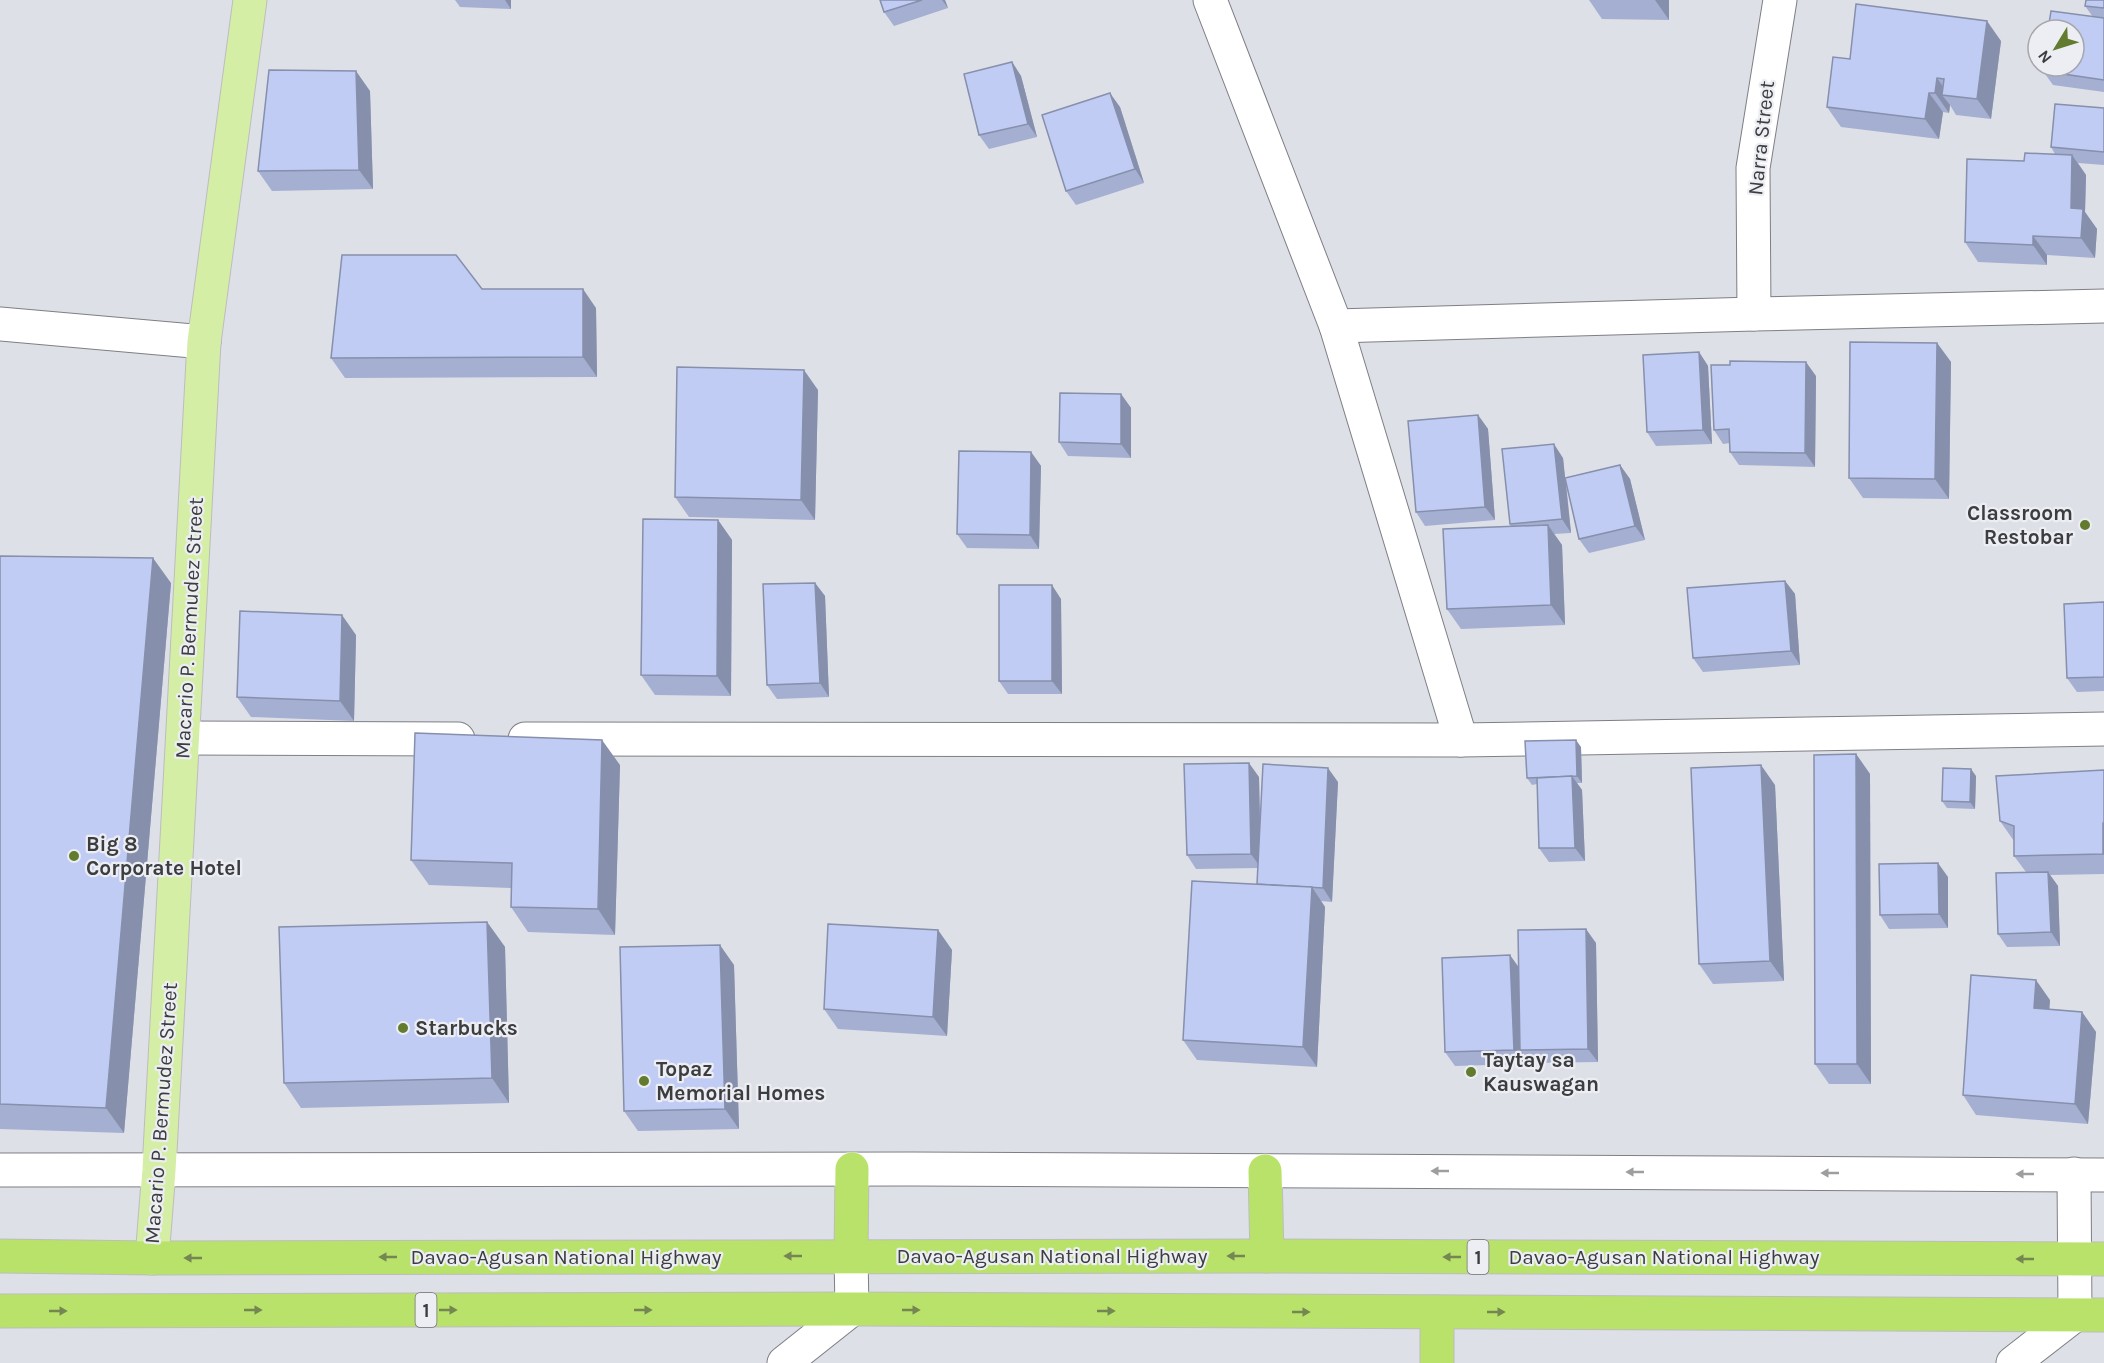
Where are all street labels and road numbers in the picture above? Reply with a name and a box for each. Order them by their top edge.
street label: Narra Street [1743,79,1779,197]
street label: Macario P. Bermudez Street [170,496,208,759]
street label: Macario P. Bermudez Street [140,981,182,1245]
road number: 1 [1468,1240,1488,1274]
street label: Davao-Agusan National Highway [896,1244,1208,1268]
street label: Davao-Agusan National Highway [410,1245,722,1269]
street label: Davao-Agusan National Highway [1508,1245,1820,1269]
road number: 1 [416,1293,436,1327]

